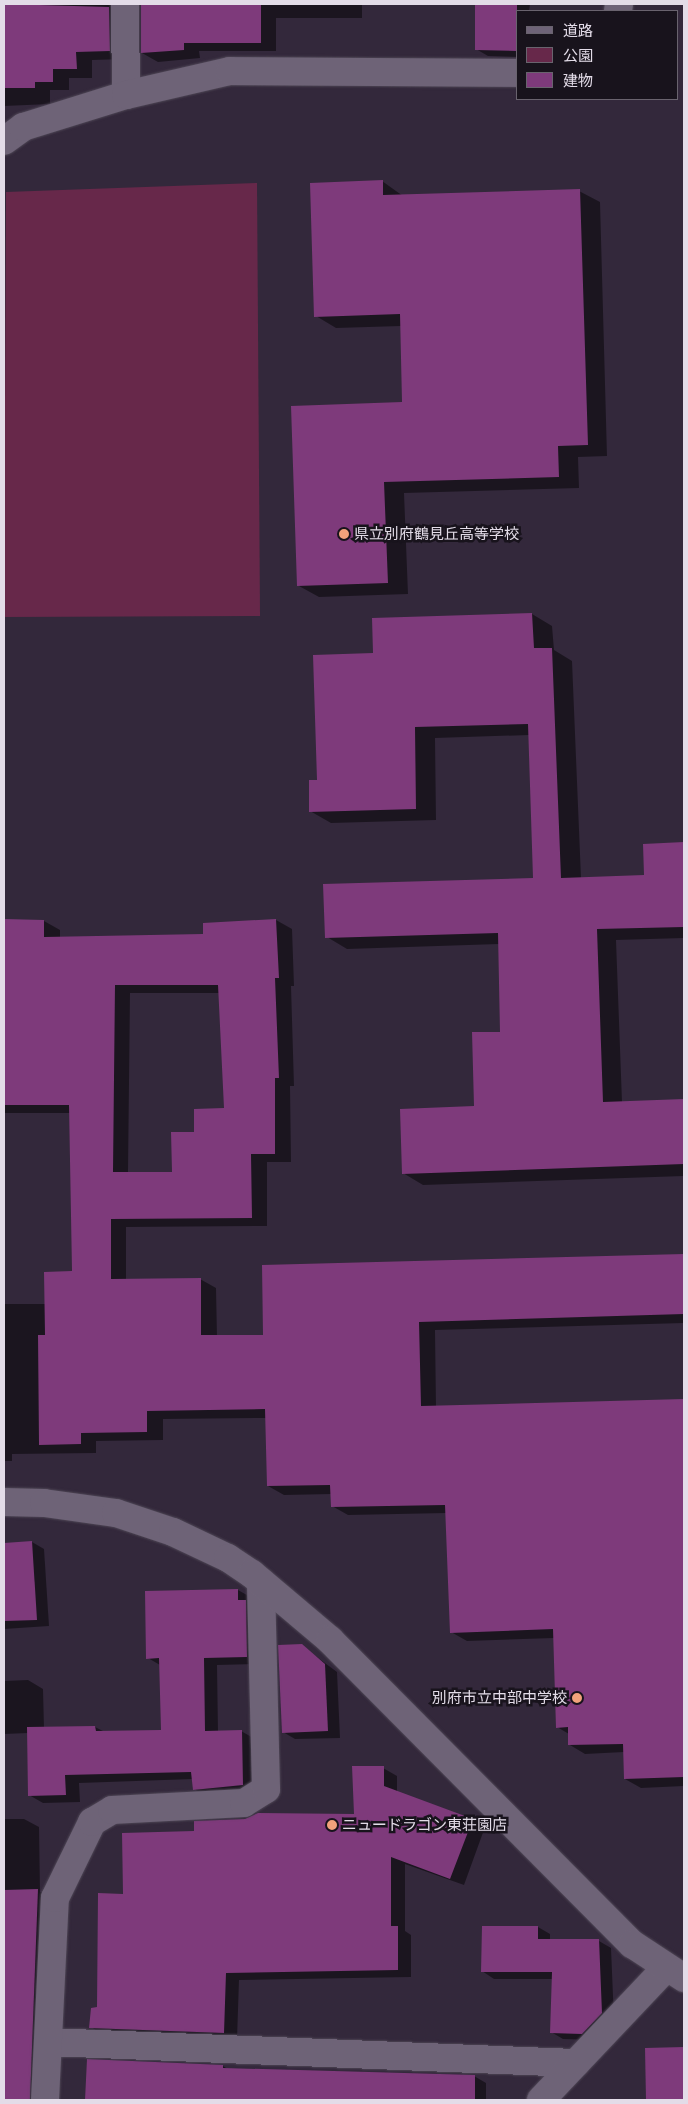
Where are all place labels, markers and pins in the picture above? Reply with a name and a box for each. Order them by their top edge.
place label: 県立別府鶴見丘高等学校 [354,525,519,543]
marker: 県立別府鶴見丘高等学校 [338,528,350,540]
place label: 別府市立中部中学校 [432,1689,567,1707]
marker: 別府市立中部中学校 [571,1692,583,1704]
place label: ニュードラゴン東荘園店 [342,1816,507,1834]
marker: ニュードラゴン東荘園店 [326,1819,338,1831]

